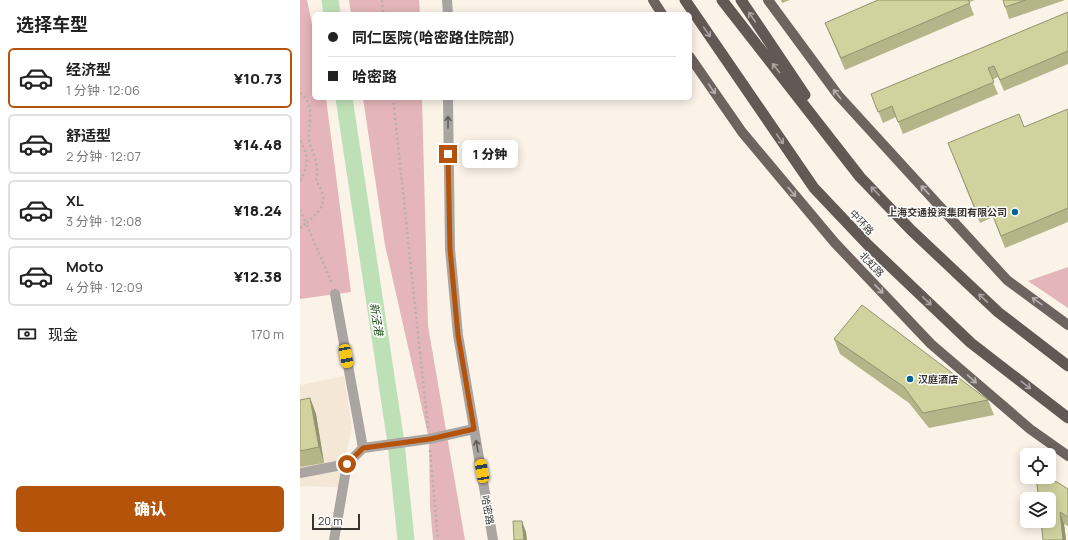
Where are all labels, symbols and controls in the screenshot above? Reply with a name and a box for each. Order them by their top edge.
text: 选择车型 [16,12,88,36]
one-way arrow [748,12,756,23]
one-way arrow [703,26,711,37]
text: 同仁医院(哈密路住院部) [352,27,516,48]
text: 经济型 [66,59,111,80]
icon: car [18,60,54,96]
one-way arrow [771,63,780,74]
text: 哈密路 [352,66,397,87]
text: ¥10.73 [234,68,282,89]
text: 1 分钟 · 12:06 [66,81,140,99]
one-way arrow [708,84,716,95]
one-way arrow [833,89,842,100]
one-way arrow [444,116,452,129]
text: 舒适型 [66,125,111,146]
icon: car [18,126,54,162]
one-way arrow [777,133,785,145]
text: ¥14.48 [233,134,282,155]
callout: 1 分钟 [462,140,518,168]
route end [439,145,457,163]
text: 1 分钟 [473,145,507,163]
text: 2 分钟 · 12:07 [66,147,141,165]
one-way arrow [788,186,797,197]
one-way arrow [870,186,879,197]
one-way arrow [921,186,930,196]
text: XL [66,190,84,211]
icon: car [18,192,54,228]
text: ¥18.24 [234,200,282,221]
place label: 上海交通投资集团有限公司 [887,205,1007,219]
street label: 中环路 [847,206,877,238]
marker: 上海交通投资集团有限公司 [1010,207,1020,217]
text: 3 分钟 · 12:08 [66,212,142,230]
street label: 北虹路 [857,248,887,280]
text: Moto [66,256,103,277]
icon: car [18,258,54,294]
text: ¥12.38 [234,266,282,287]
text: 4 分钟 · 12:09 [66,278,143,296]
one-way arrow [874,284,883,294]
one-way arrow [978,293,988,302]
one-way arrow [921,296,931,305]
one-way arrow [1031,297,1042,306]
water label: 新泾港 [367,302,387,338]
icon: cash [16,323,38,345]
text: 现金 [48,324,78,345]
text: 170 m [251,325,284,343]
car [338,343,354,369]
place label: 汉庭酒店 [918,372,958,386]
marker: 汉庭酒店 [905,374,915,384]
one-way arrow [967,375,977,384]
one-way arrow [1020,381,1031,389]
one-way arrow [473,440,481,453]
map controls [1020,448,1056,528]
button: locate [1020,448,1056,484]
route start [338,455,356,473]
car [474,458,490,484]
button: 确认 [16,486,284,532]
button: layers [1020,492,1056,528]
street label: 哈密路 [479,494,497,526]
scale bar [312,512,360,531]
text: 20 m [318,513,343,528]

